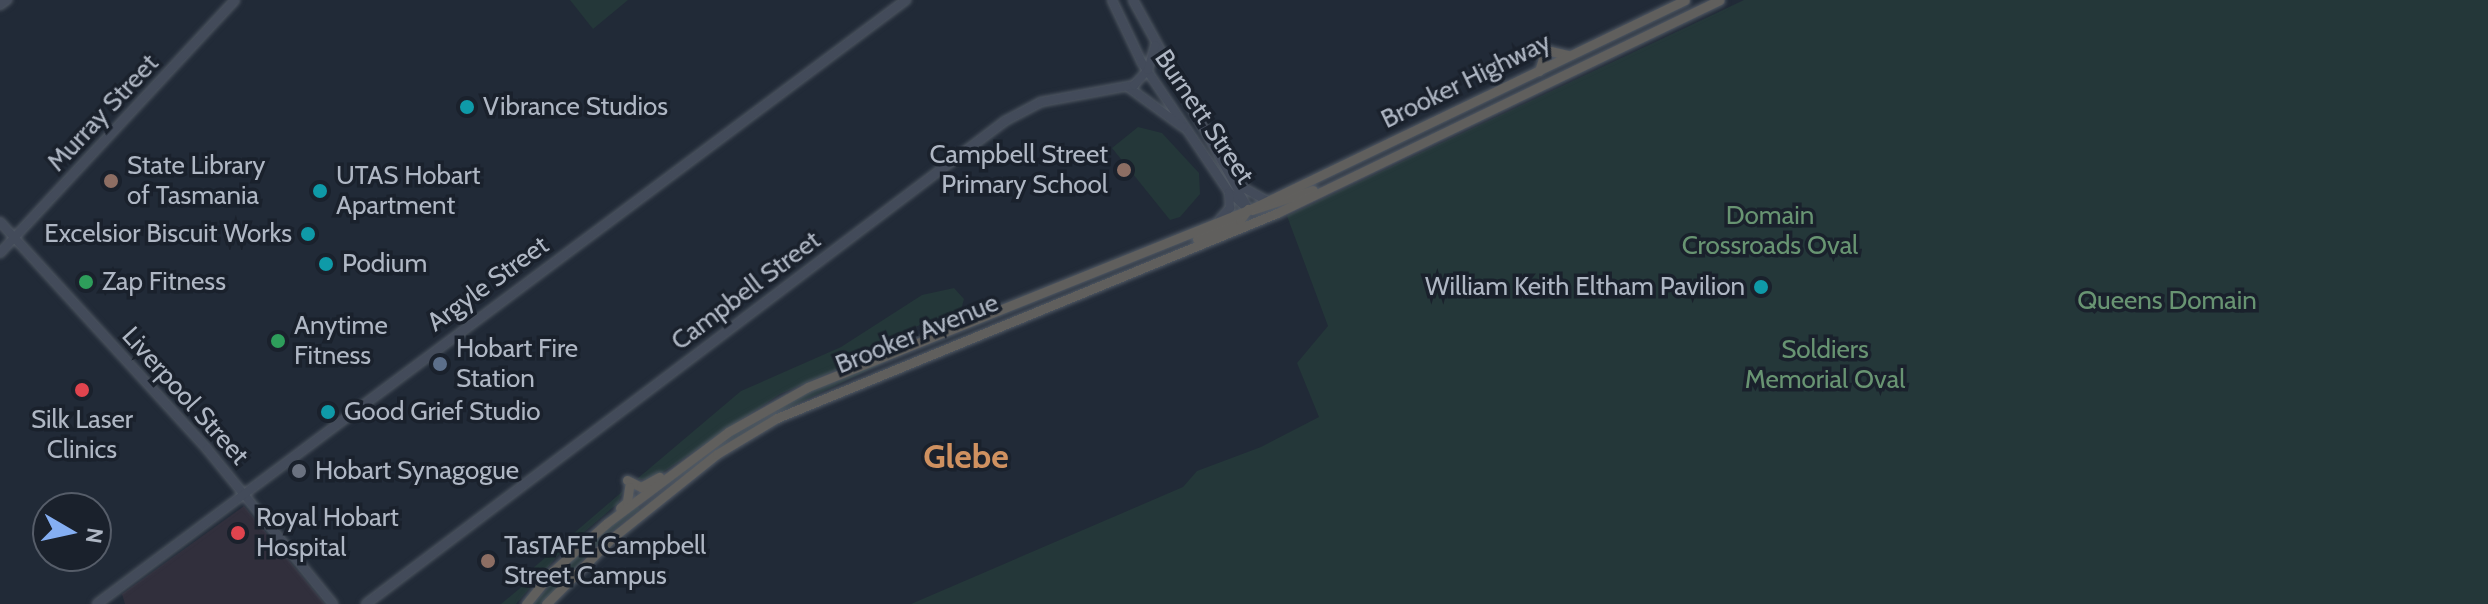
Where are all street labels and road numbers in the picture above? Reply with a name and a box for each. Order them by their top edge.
street label: Brooker Highway [1376,27,1556,135]
street label: Burnett Street [1148,44,1260,190]
street label: Murray Street [41,48,165,178]
street label: Campbell Street [665,225,827,357]
street label: Argyle Street [421,230,555,338]
street label: Brooker Avenue [831,287,1003,381]
street label: Liverpool Street [115,321,255,471]

